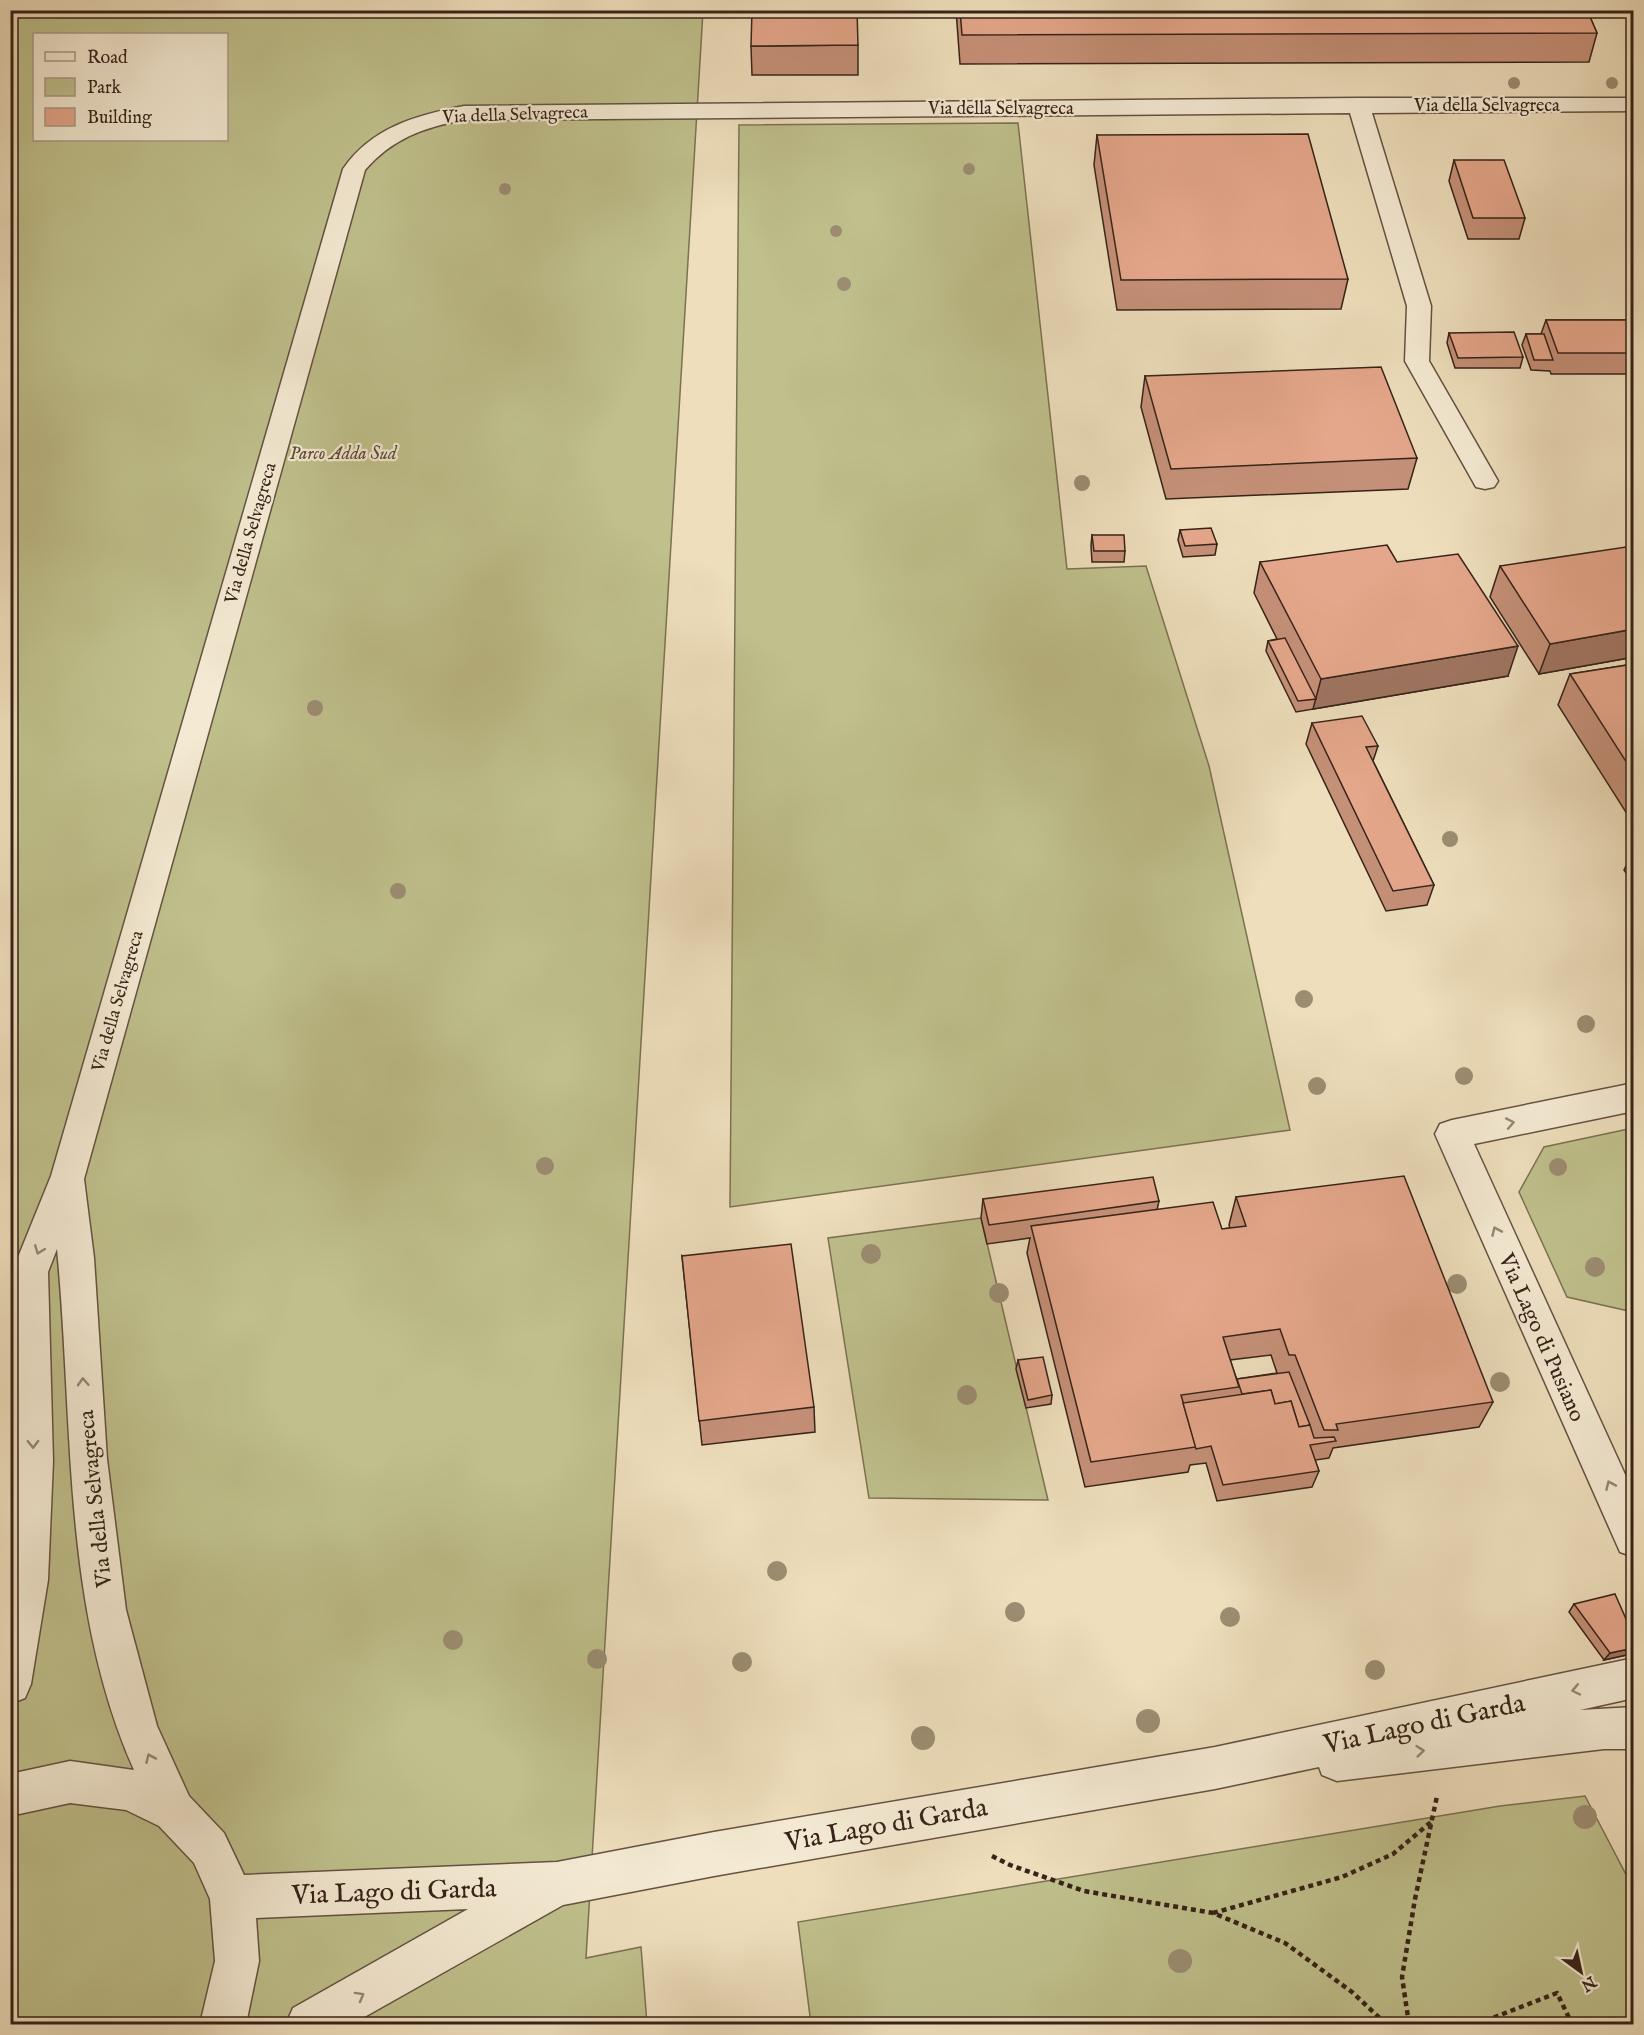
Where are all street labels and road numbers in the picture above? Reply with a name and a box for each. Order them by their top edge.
street label: Via della Selvagreca [1413,95,1560,118]
street label: Via della Selvagreca [927,98,1074,121]
street label: Via della Selvagreca [441,101,589,130]
street label: Via della Selvagreca [220,460,283,608]
street label: Via della Selvagreca [87,928,150,1076]
street label: Via Lago di Pusiano [1491,1248,1591,1427]
street label: Via della Selvagreca [73,1408,119,1590]
street label: Via Lago di Garda [1320,1687,1528,1763]
street label: Via Lago di Garda [781,1791,991,1861]
street label: Via Lago di Garda [290,1872,497,1914]

